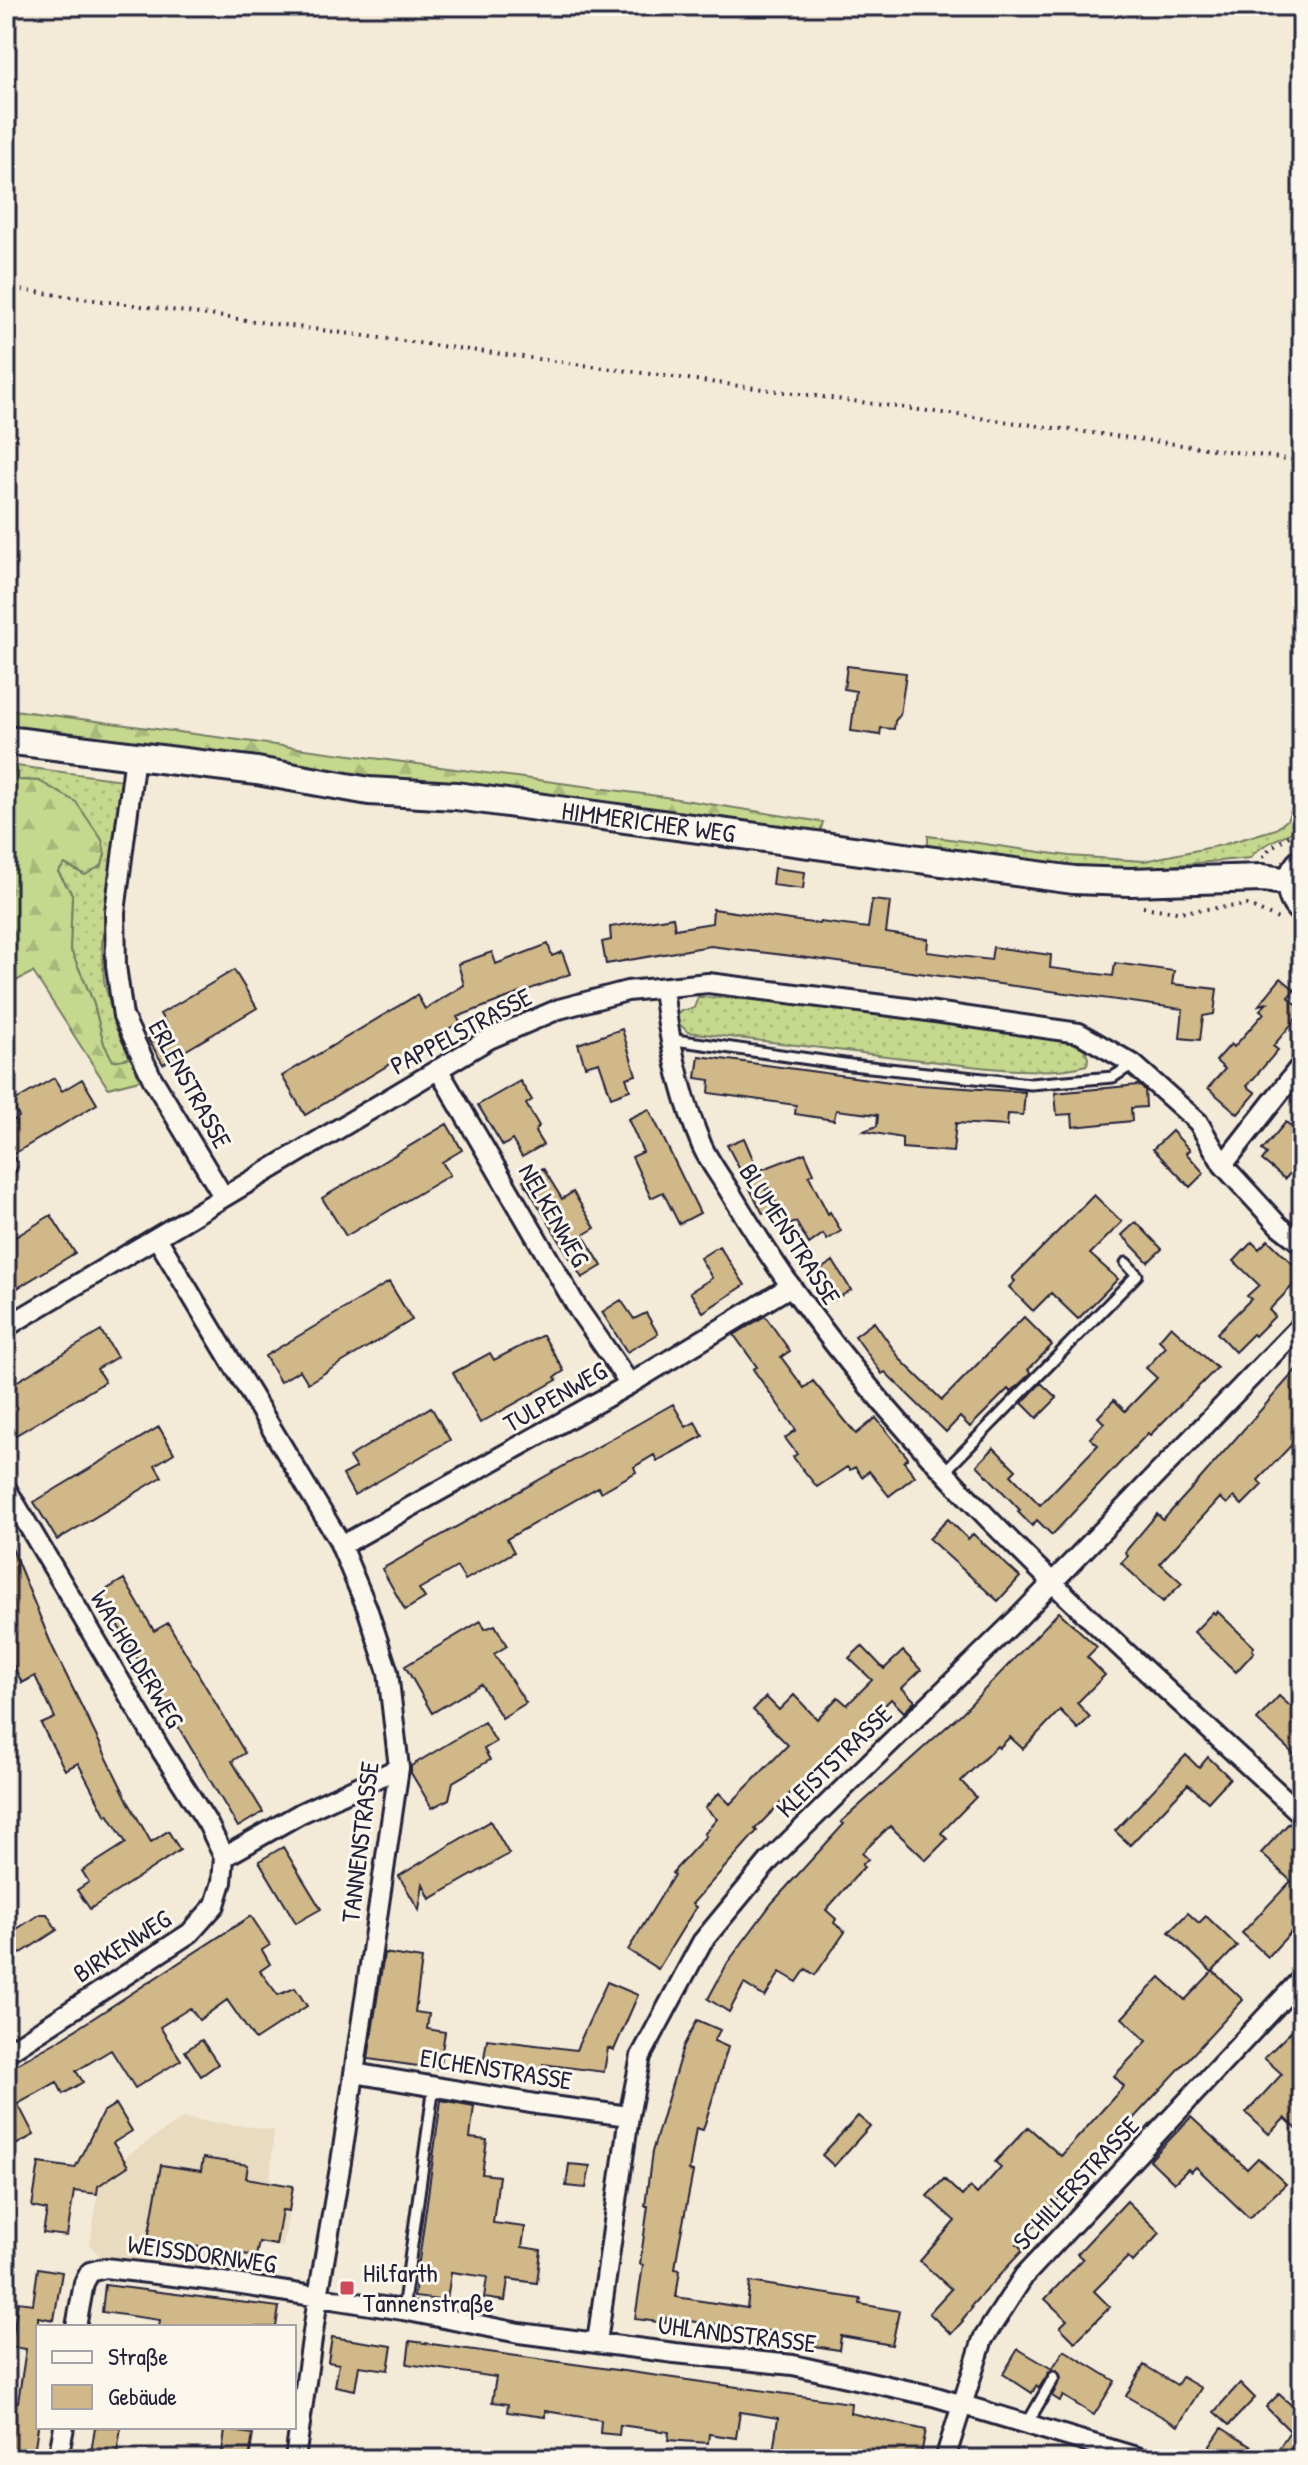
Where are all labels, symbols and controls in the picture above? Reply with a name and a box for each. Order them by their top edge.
street label: HIMMERICHER WEG [560,793,738,851]
street label: PAPPELSTRASSE [384,978,538,1082]
street label: ERLENSTRASSE [141,1013,240,1155]
street label: BLUMENSTRASSE [732,1156,849,1312]
street label: NELKENWEG [511,1157,598,1273]
street label: TULPENWEG [497,1353,613,1440]
street label: WACHOLDERWEG [83,1583,193,1735]
street label: KLEISTSTRASSE [768,1696,900,1825]
street label: TANNENSTRASSE [332,1759,387,1924]
street label: BIRKENWEG [66,1901,178,1990]
street label: EICHENSTRASSE [418,2039,575,2098]
street label: SCHILLERSTRASSE [1005,2108,1147,2257]
street label: WEISSDORNWEG [125,2226,279,2281]
place label: Hilfarth Tannenstraße [363,2255,494,2320]
marker: Hilfarth Tannenstraße [338,2279,356,2297]
street label: UHLANDSTRASSE [656,2306,819,2361]
legend [36,2325,296,2429]
text: Straße [108,2340,169,2372]
text: Gebäude [108,2380,177,2412]

